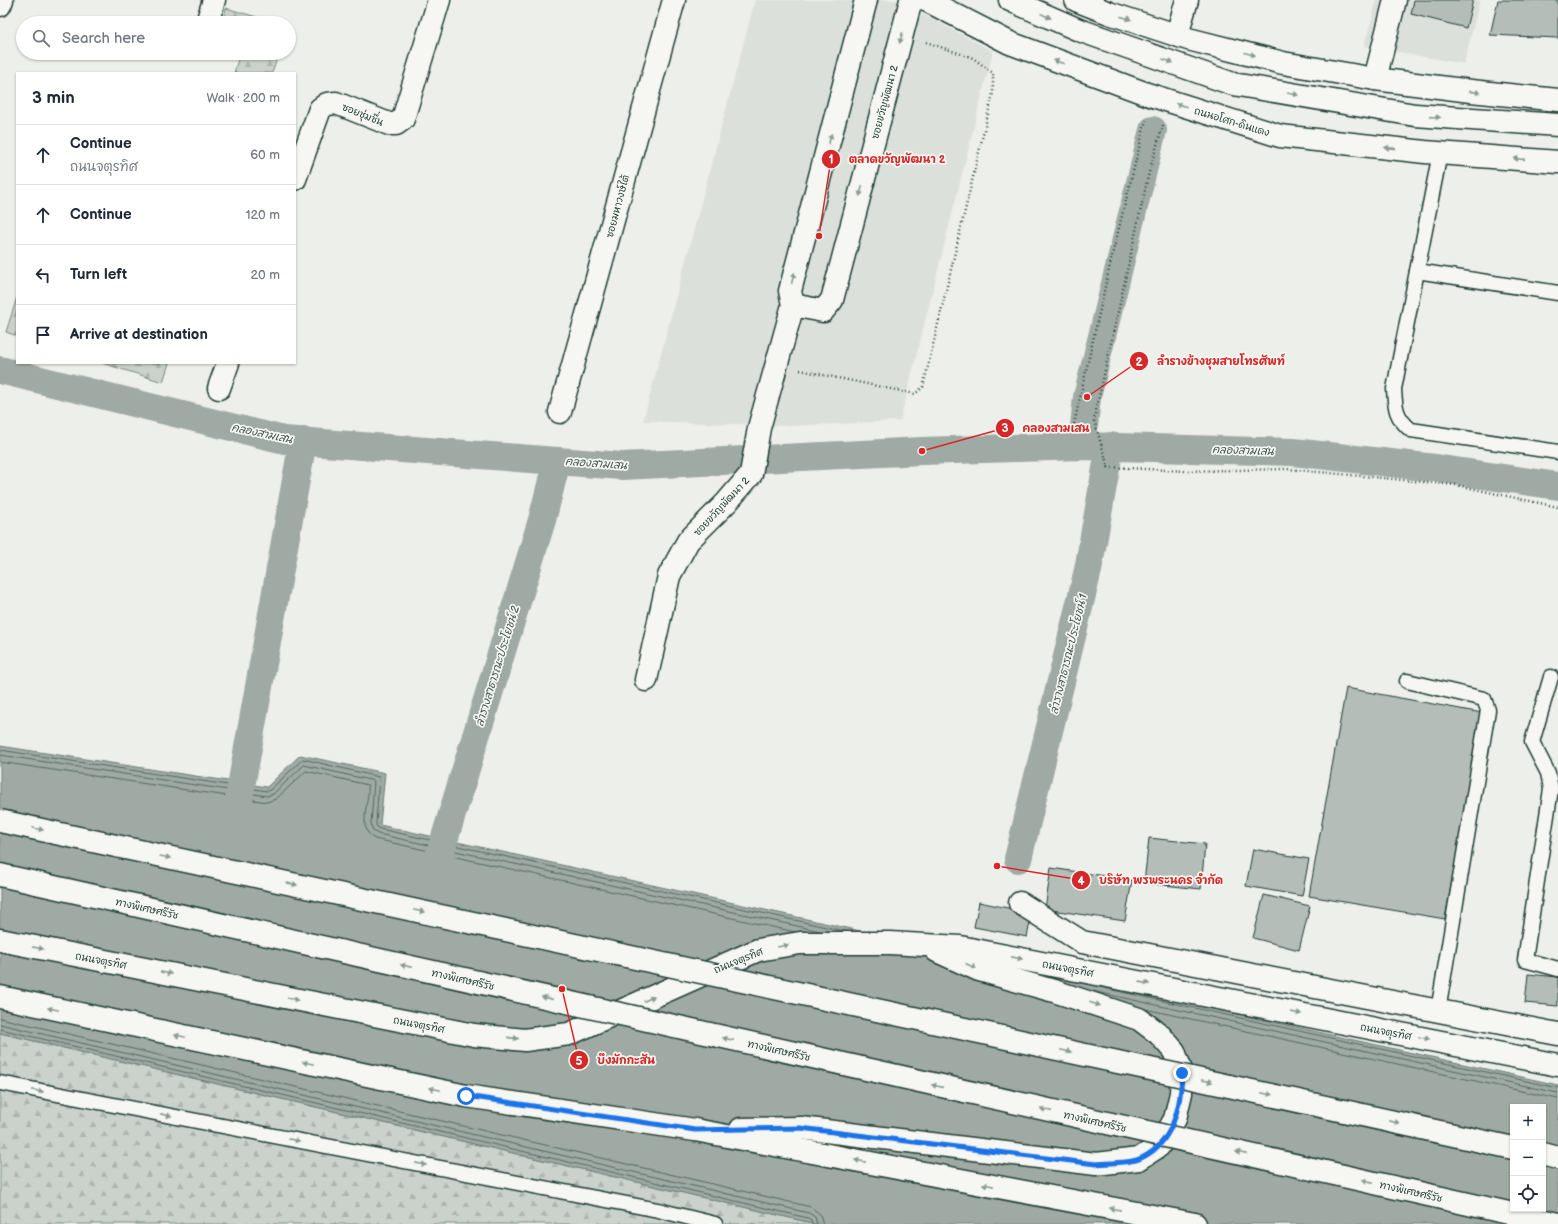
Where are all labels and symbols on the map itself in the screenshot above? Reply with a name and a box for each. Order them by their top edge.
one-way arrow [1040,13,1052,19]
one-way arrow [1120,15,1132,21]
one-way arrow [898,32,904,44]
one-way arrow [1244,52,1257,58]
one-way arrow [1052,58,1064,64]
one-way arrow [1162,59,1174,65]
street label: ซอยขวัญพัฒนา 2 [868,64,901,141]
one-way arrow [1469,88,1481,95]
one-way arrow [1287,91,1299,97]
street label: ซอยชุ่มชื่น [339,97,387,131]
one-way arrow [1175,102,1187,108]
street label: ถนนอโศก-ดินแดง [1193,104,1271,139]
one-way arrow [1429,113,1441,120]
one-way arrow [827,132,833,145]
one-way arrow [1384,145,1396,151]
callout: ตลาดขวัญพัฒนา 2 [821,148,954,171]
text: 1 [828,152,834,167]
text: ตลาดขวัญพัฒนา 2 [849,152,946,166]
one-way arrow [1513,155,1525,162]
street label: ซอยมหาวงษ์ใต้ [602,173,632,239]
one-way arrow [858,185,864,197]
one-way arrow [791,272,797,284]
callout: ลำรางข้างชุมสายโทรศัพท์ [1129,350,1293,373]
text: ลำรางข้างชุมสายโทรศัพท์ [1157,353,1285,370]
text: 2 [1135,355,1143,370]
callout: คลองสามเสน [995,416,1098,439]
water label: คลองสามเสน [230,421,294,446]
text: 3 [1001,421,1009,436]
text: คลองสามเสน [1023,422,1089,435]
water label: คลองสามเสน [1212,443,1275,458]
water label: คลองสามเสน [565,455,628,472]
street label: ซอยขวัญพัฒนา 2 [691,474,752,539]
water label: ลํารางสาธารณะประโยชน์ 1 [1046,592,1090,715]
water label: ลํารางสาธารณะประโยชน์ 2 [472,603,522,728]
one-way arrow [32,827,44,833]
one-way arrow [159,854,171,860]
callout: บริษัท พรพระนคร จำกัด [1071,869,1231,892]
text: บริษัท พรพระนคร จำกัด [1099,873,1223,887]
text: 4 [1077,874,1085,889]
one-way arrow [286,881,298,887]
street label: ทางพิเศษศรีรัช [114,895,180,922]
one-way arrow [413,909,425,915]
one-way arrow [776,942,789,948]
street label: ถนนจตุรทิศ [712,944,767,978]
one-way arrow [32,945,44,951]
street label: ถนนจตุรทิศ [74,949,129,974]
one-way arrow [1011,955,1023,961]
street label: ถนนจตุรทิศ [1041,957,1096,982]
one-way arrow [400,963,412,969]
one-way arrow [966,964,978,970]
street label: ทางพิเศษศรีรัช [430,966,496,993]
one-way arrow [160,971,172,977]
one-way arrow [1138,980,1150,986]
one-way arrow [541,994,553,1000]
one-way arrow [644,995,656,1001]
one-way arrow [287,996,299,1002]
one-way arrow [1090,1001,1102,1007]
one-way arrow [47,1005,59,1011]
one-way arrow [1290,1011,1302,1017]
street label: ถนนจตุรทิศ [392,1013,447,1038]
street label: ถนนจตุรทิศ [1359,1020,1414,1045]
one-way arrow [174,1032,187,1038]
one-way arrow [507,1035,519,1042]
one-way arrow [722,1035,734,1041]
one-way arrow [1418,1036,1430,1042]
street label: ทางพิเศษศรีรัช [746,1037,812,1064]
one-way arrow [1060,1048,1072,1054]
callout: บึงมักกะสัน [569,1049,663,1072]
text: บึงมักกะสัน [597,1053,655,1067]
text: 5 [576,1054,583,1069]
one-way arrow [302,1059,314,1065]
route end [1173,1064,1191,1082]
one-way arrow [1201,1079,1213,1085]
one-way arrow [931,1082,943,1088]
one-way arrow [429,1086,441,1092]
route start [457,1087,475,1105]
one-way arrow [32,1088,44,1094]
one-way arrow [1261,1092,1273,1098]
one-way arrow [1040,1106,1052,1112]
street label: ทางพิเศษศรีรัช [1062,1108,1128,1135]
one-way arrow [160,1113,172,1119]
one-way arrow [1388,1120,1400,1126]
one-way arrow [287,1137,300,1143]
one-way arrow [1235,1150,1247,1156]
one-way arrow [854,1158,866,1164]
one-way arrow [415,1162,427,1168]
one-way arrow [1362,1178,1374,1184]
street label: ทางพิเศษศรีรัช [1378,1178,1444,1205]
one-way arrow [982,1182,994,1188]
one-way arrow [1109,1206,1122,1212]

